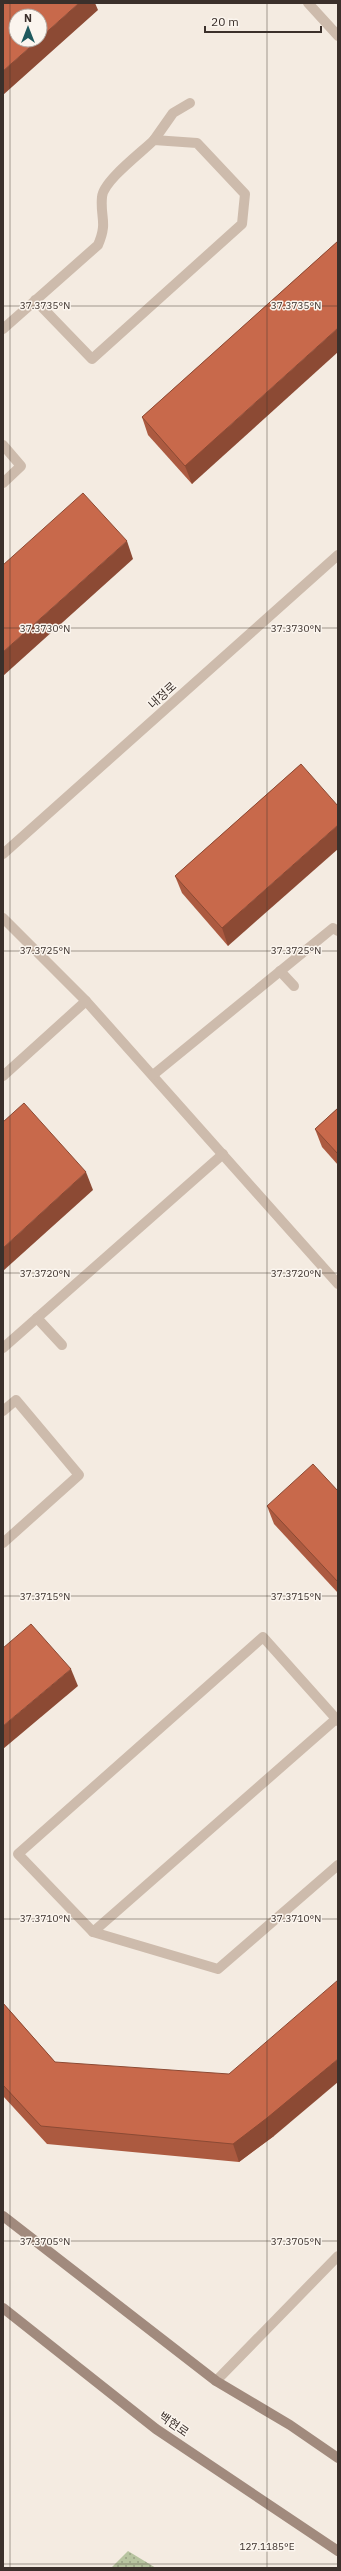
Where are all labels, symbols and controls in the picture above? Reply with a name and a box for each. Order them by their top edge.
north arrow [8,8,48,48]
scale bar [205,8,321,34]
text: N [24,11,32,25]
text: 20 m [211,14,239,29]
text: 37.3735°N [20,299,70,312]
text: 37.3735°N [271,299,321,312]
text: 37.3730°N [20,622,70,635]
text: 37.3730°N [271,622,321,635]
street label: 내정로 [145,678,179,712]
text: 37.3725°N [20,944,70,957]
text: 37.3725°N [271,944,321,957]
text: 37.3720°N [20,1267,70,1280]
text: 37.3720°N [271,1267,321,1280]
text: 37.3715°N [20,1590,70,1603]
text: 37.3715°N [271,1590,321,1603]
text: 37.3710°N [20,1912,70,1925]
text: 37.3710°N [271,1912,321,1925]
text: 37.3705°N [20,2235,70,2248]
text: 37.3705°N [271,2235,321,2248]
street label: 백현로 [156,2408,192,2440]
text: 127.1185°E [239,2540,295,2553]

